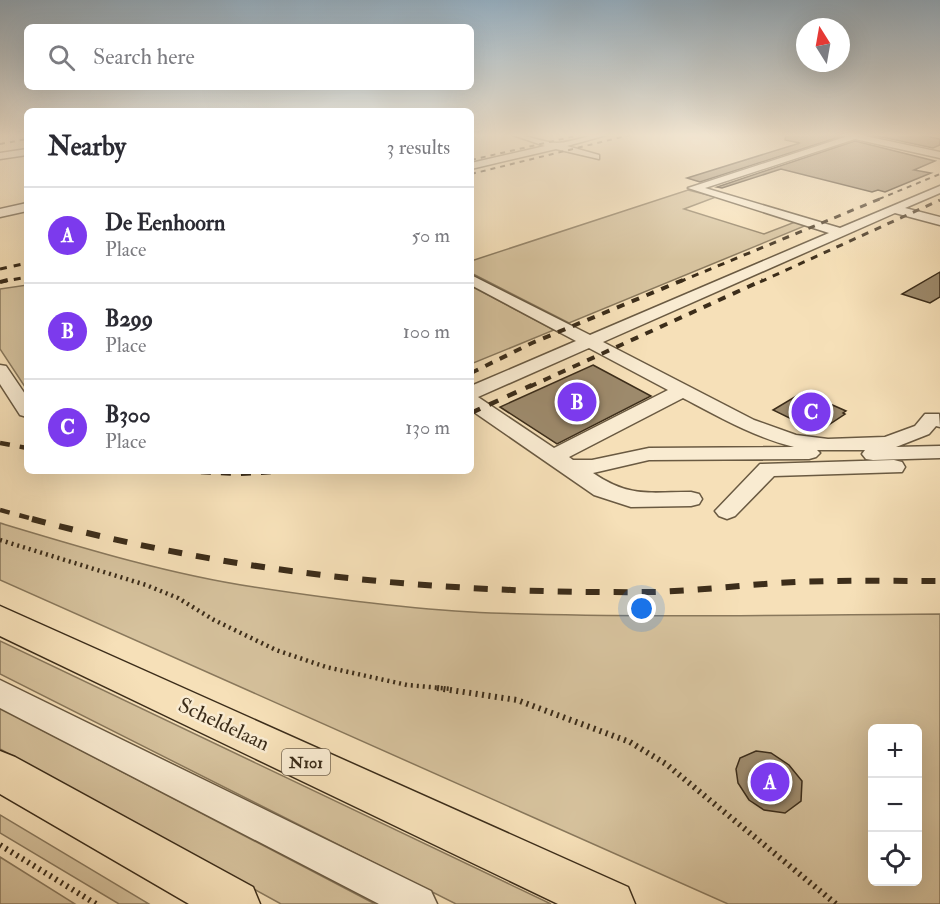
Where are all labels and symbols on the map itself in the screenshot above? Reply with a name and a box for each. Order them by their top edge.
north arrow [796,18,850,72]
pin: B [558,380,596,424]
pin: C [792,390,830,434]
your location [627,594,656,623]
street label: Scheldelaan [174,692,274,757]
road number: N101 [282,749,330,775]
pin: A [750,760,790,804]

